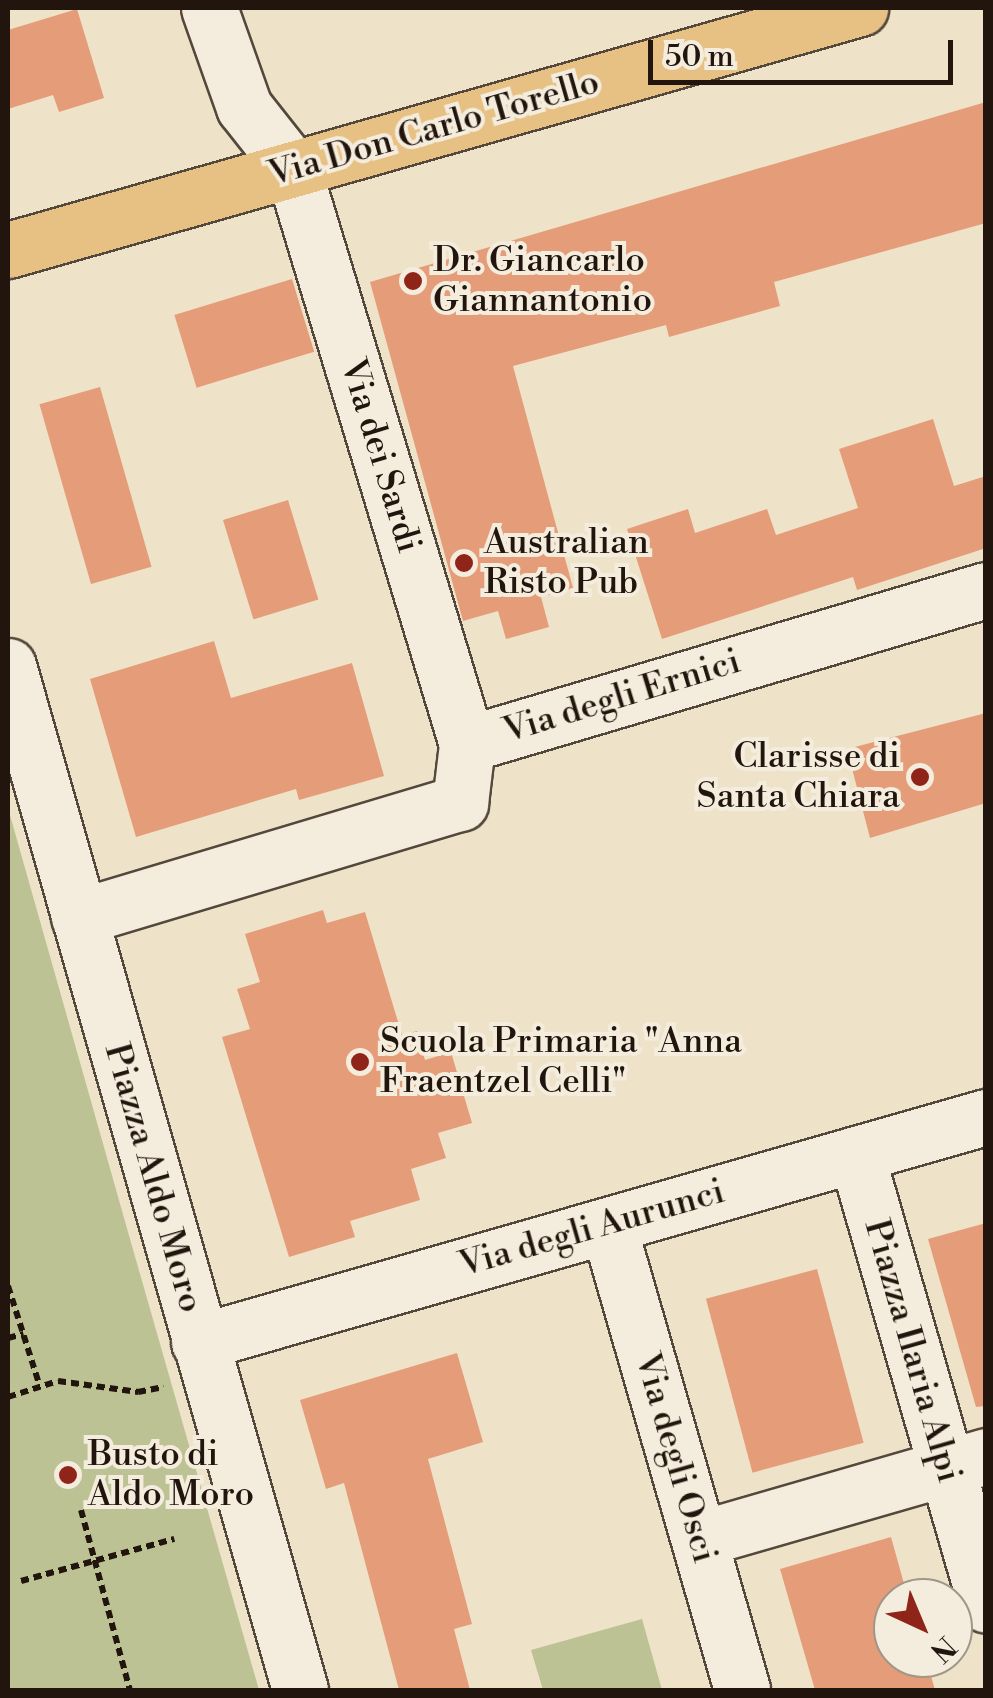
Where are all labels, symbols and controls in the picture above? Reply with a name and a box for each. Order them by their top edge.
scale bar [653,20,958,82]
text: 50 m [665,38,734,76]
street label: Via Don Carlo Torello [264,62,604,196]
place label: Dr. Giancarlo Giannantonio [433,240,652,322]
marker: Dr. Giancarlo Giannantonio [402,270,424,292]
street label: Via dei Sardi [331,354,429,558]
place label: Australian Risto Pub [484,522,649,604]
marker: Australian Risto Pub [453,552,475,574]
street label: Via degli Ernici [498,641,746,753]
place label: Clarisse di Santa Chiara [697,736,900,818]
marker: Clarisse di Santa Chiara [909,766,931,788]
place label: Scuola Primaria "Anna Fraentzel Celli" [380,1021,742,1103]
street label: Piazza Aldo Moro [95,1039,211,1317]
marker: Scuola Primaria "Anna Fraentzel Celli" [349,1051,371,1073]
street label: Via degli Aurunci [454,1171,730,1287]
street label: Piazza Ilaria Alpi [854,1215,970,1487]
street label: Via degli Osci [625,1348,725,1568]
place label: Busto di Aldo Moro [88,1434,254,1516]
marker: Busto di Aldo Moro [57,1464,79,1486]
north arrow [873,1578,973,1678]
text: N [923,1628,963,1669]

